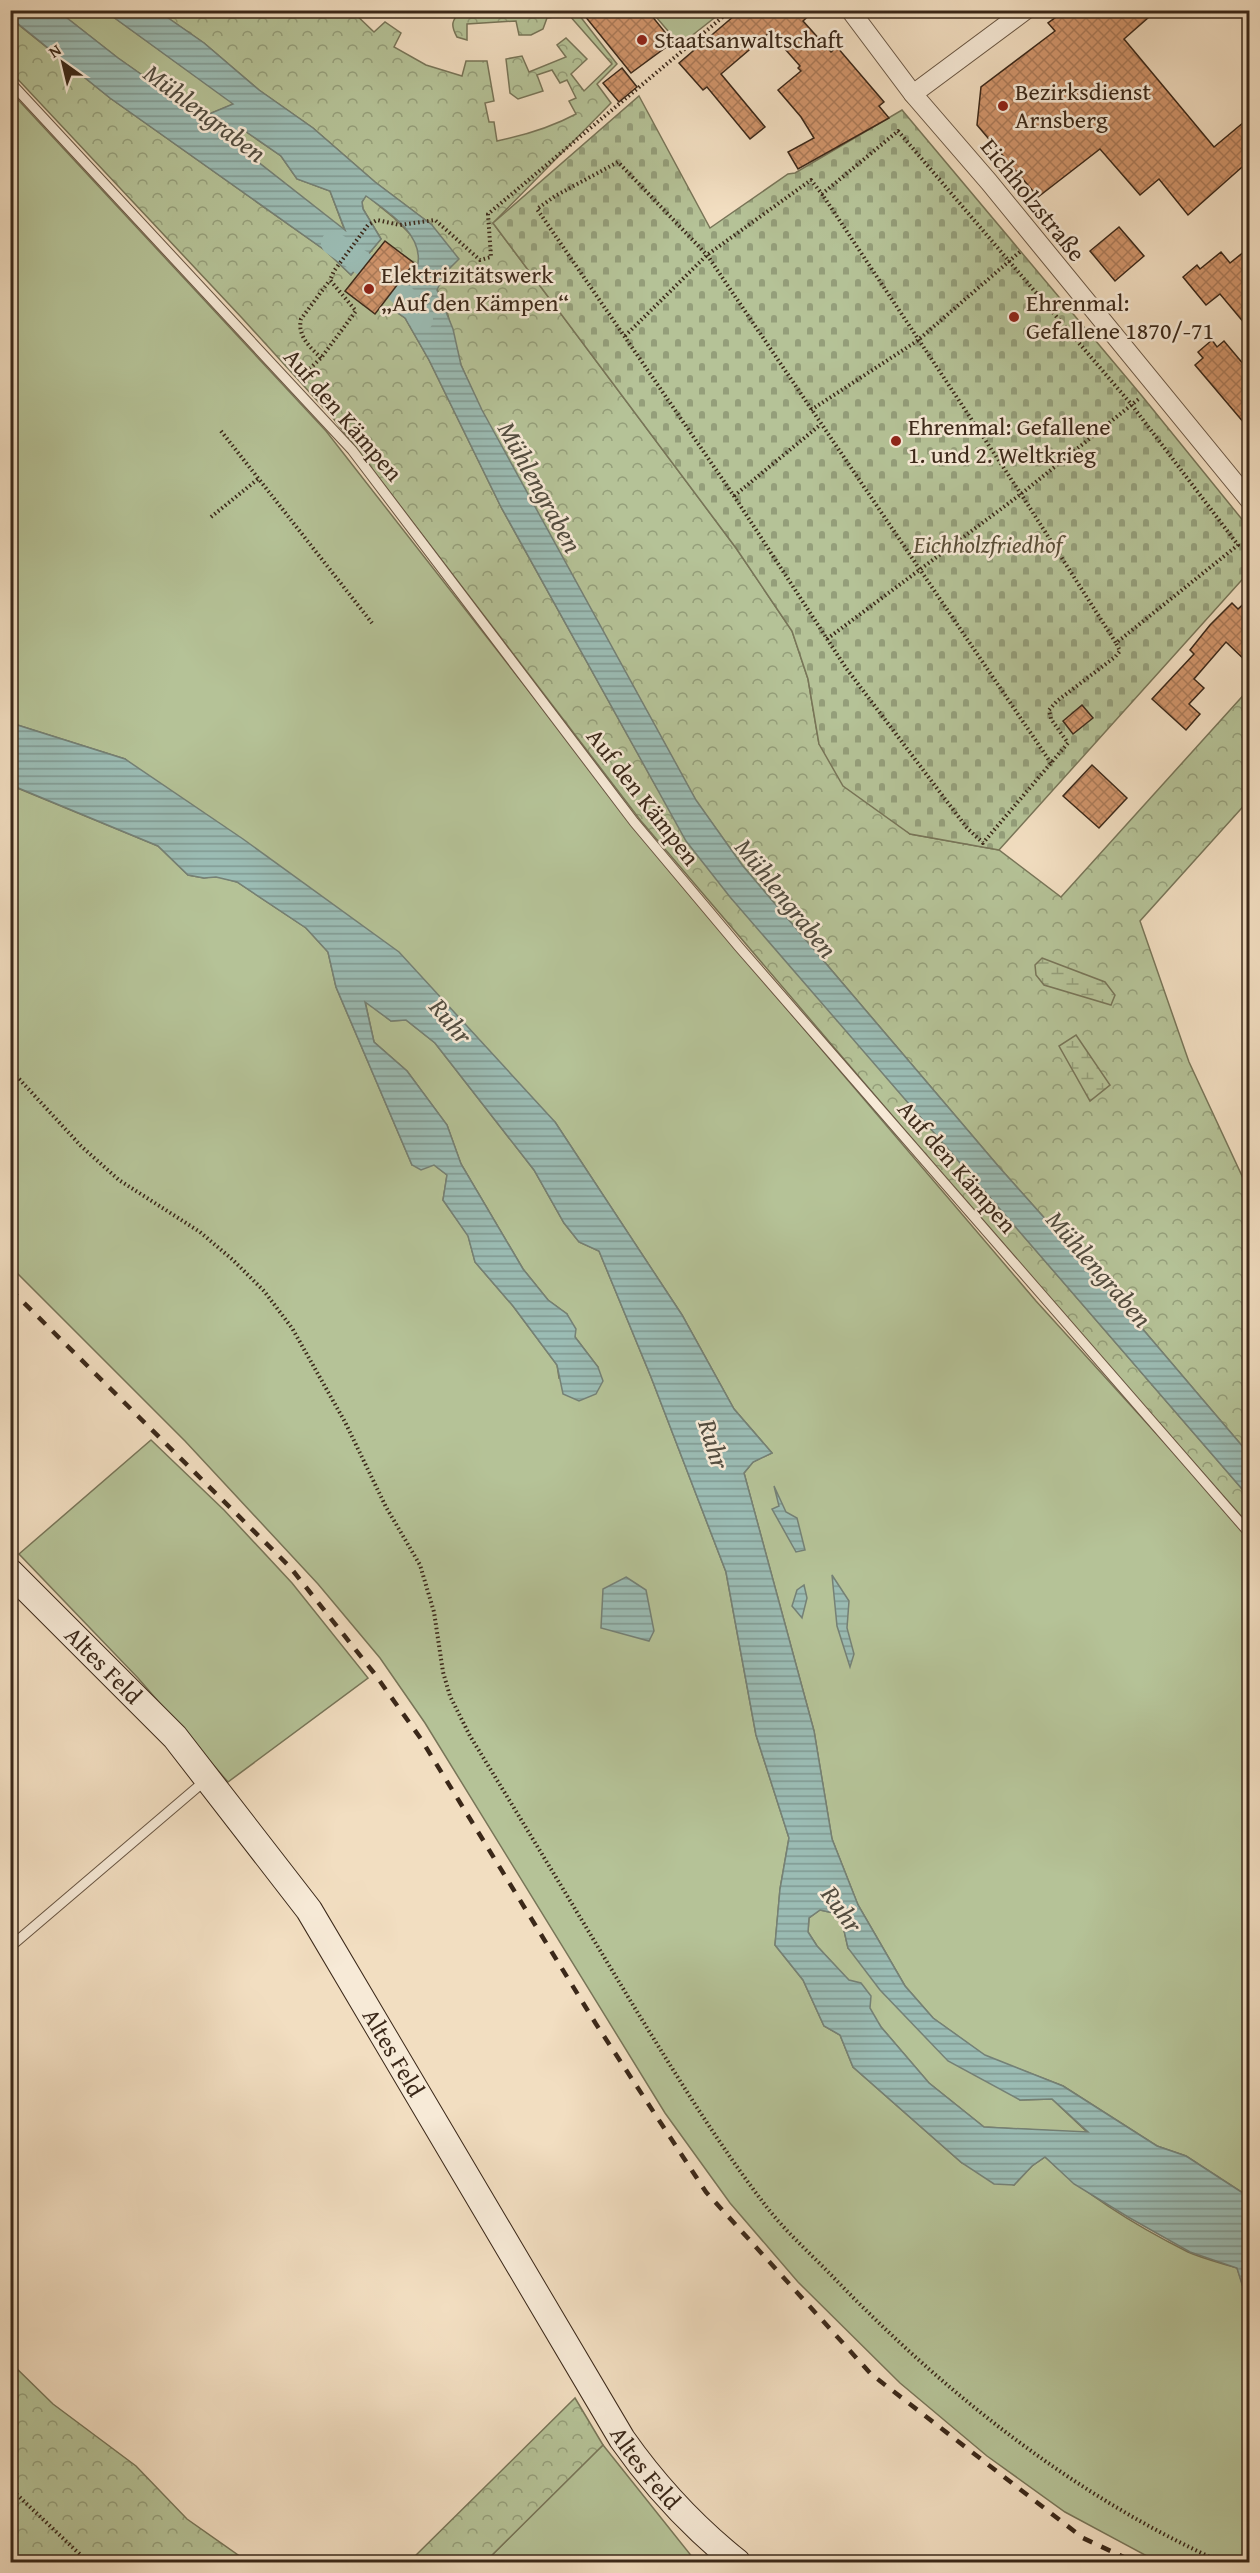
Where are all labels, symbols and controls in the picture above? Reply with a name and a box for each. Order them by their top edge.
place label: Staatsanwaltschaft [654,22,844,57]
north arrow [33,33,93,93]
marker: Staatsanwaltschaft [635,33,649,47]
text: N [43,37,66,64]
water label: Mühlengraben [136,53,275,172]
place label: Bezirksdienst Arnsberg [1015,74,1152,137]
marker: Bezirksdienst Arnsberg [996,99,1010,113]
street label: Eichholzstraße [973,130,1094,269]
place label: Elektrizitätswerk „Auf den Kämpen“ [381,257,569,320]
marker: Elektrizitätswerk „Auf den Kämpen“ [362,282,376,296]
place label: Ehrenmal: Gefallene 1870/-71 [1026,285,1214,348]
marker: Ehrenmal: Gefallene 1870/-71 [1007,310,1021,324]
street label: Auf den Kämpen [276,340,411,489]
place label: Ehrenmal: Gefallene 1. und 2. Weltkrieg [908,409,1111,472]
water label: Mühlengraben [488,414,593,559]
marker: Ehrenmal: Gefallene 1. und 2. Weltkrieg [889,434,903,448]
park label: Eichholzfriedhof [913,527,1068,562]
street label: Auf den Kämpen [578,720,709,873]
water label: Mühlengraben [726,829,847,966]
water label: Ruhr [420,988,483,1053]
street label: Auf den Kämpen [890,1092,1025,1241]
water label: Mühlengraben [1037,1201,1162,1336]
water label: Ruhr [688,1413,741,1475]
street label: Altes Feld [57,1618,151,1712]
water label: Ruhr [811,1876,874,1941]
street label: Altes Feld [354,2002,434,2103]
street label: Altes Feld [601,2420,689,2517]

